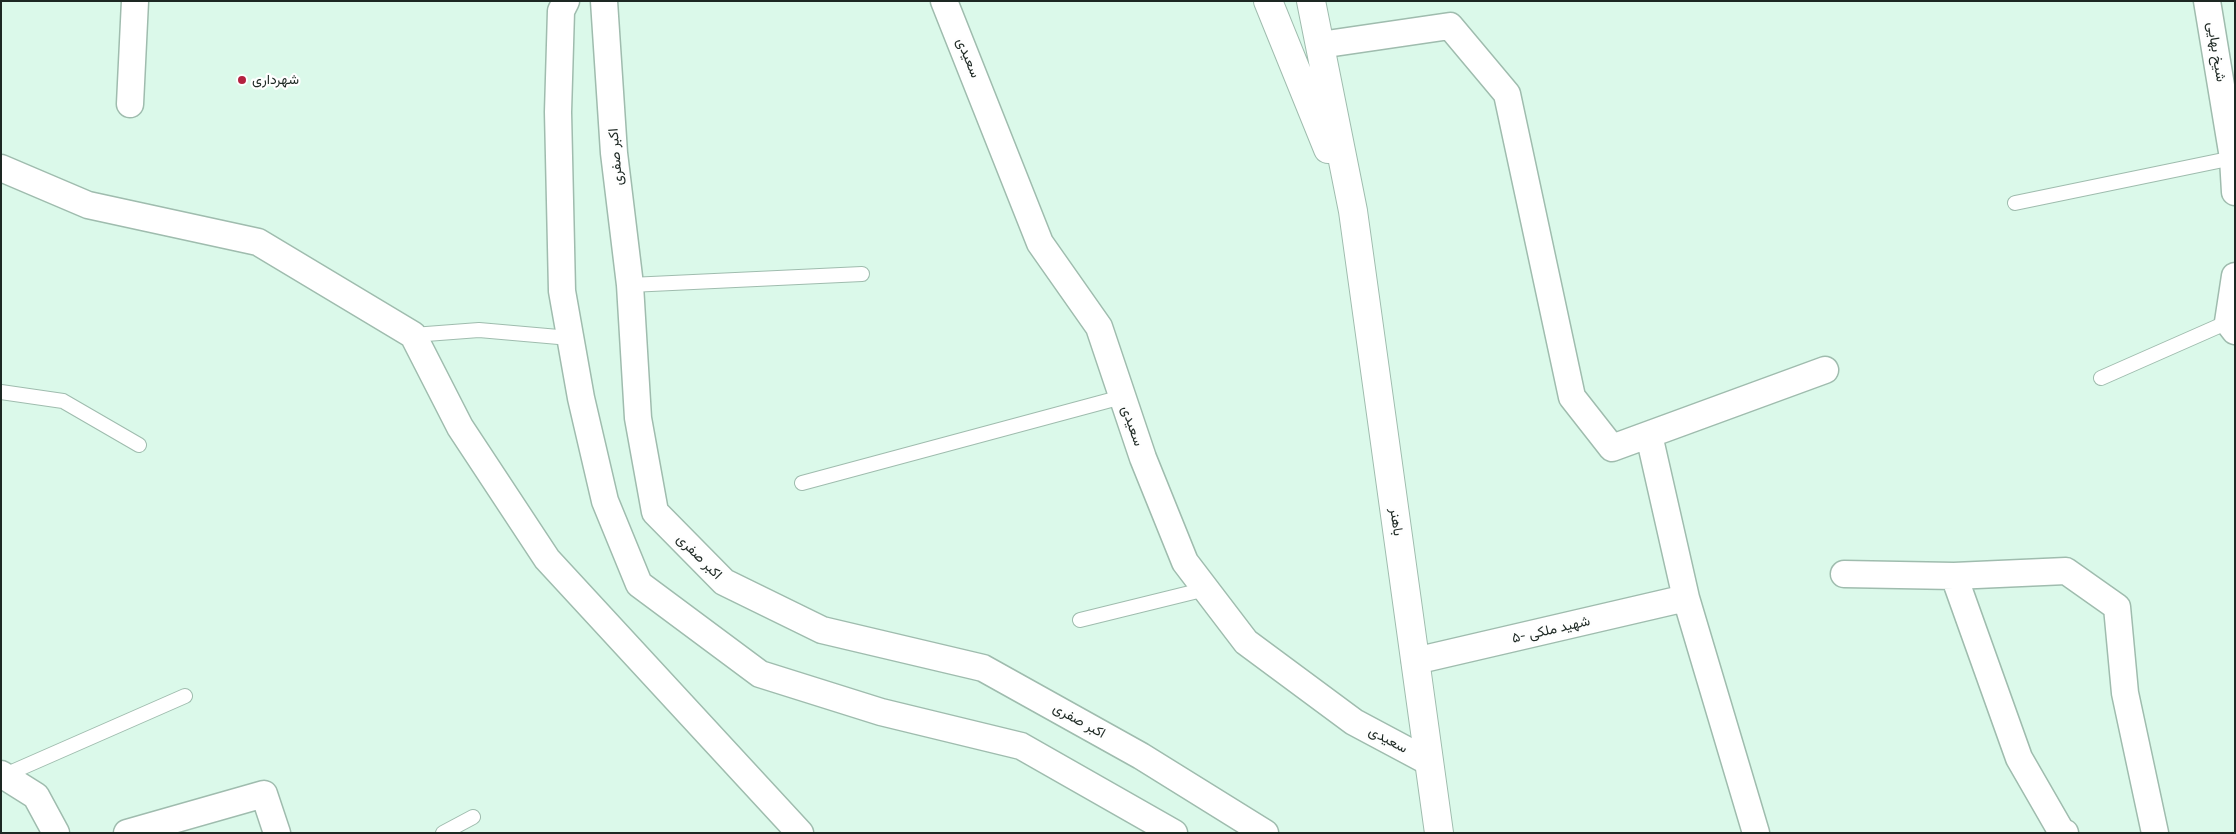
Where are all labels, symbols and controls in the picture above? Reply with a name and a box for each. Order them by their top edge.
street label: شیخ بهایی [2203,21,2229,83]
street label: سعیدی [952,36,984,80]
place label: شهرداری [252,72,299,88]
marker: شهرداری [236,74,248,86]
street label: اکبر صفری [605,128,627,186]
street label: سعیدی [1117,404,1147,448]
street label: باهنر [1386,507,1406,537]
street label: اکبر صفری [673,531,725,583]
street label: ۵- شهید ملکی [1510,613,1592,647]
street label: اکبر صفری [1050,700,1108,742]
street label: سعیدی [1366,723,1410,757]

